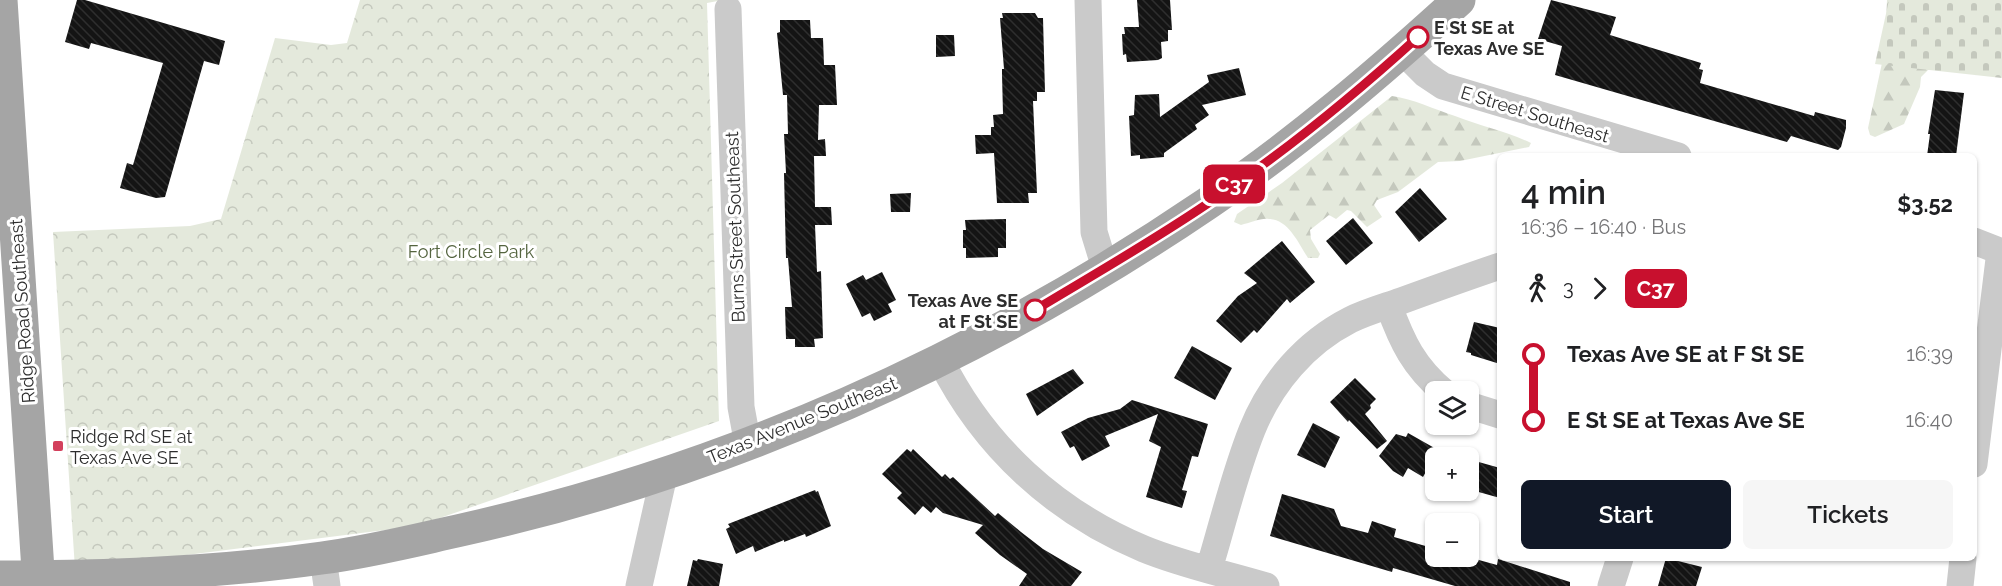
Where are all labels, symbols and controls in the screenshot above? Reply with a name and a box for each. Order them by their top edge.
place label: E St SE at Texas Ave SE [1434,17,1544,59]
marker: E St SE at Texas Ave SE [1407,26,1429,48]
street label: E Street Southeast [1458,81,1612,147]
street label: Burns Street Southeast [721,131,749,323]
line badge: C37 [1200,164,1268,204]
text: C37 [1215,172,1253,197]
text: 4 min [1521,173,1606,212]
text: $3.52 [1897,191,1953,217]
text: 16:36 – 16:40 · Bus [1521,215,1686,239]
street label: Ridge Road Southeast [5,218,39,404]
park label: Fort Circle Park [408,241,535,262]
icon: walk [1521,272,1554,305]
icon: forward [1583,272,1616,305]
text: 3 [1563,276,1574,300]
text: C37 [1637,276,1675,301]
place label: Texas Ave SE at F St SE [908,290,1018,332]
marker: Texas Ave SE at F St SE [1024,299,1046,321]
text: Texas Ave SE at F St SE [1567,341,1804,367]
text: 16:39 [1906,342,1953,366]
street label: Texas Avenue Southeast [704,372,900,468]
map controls [1425,381,1479,567]
button: layers [1425,381,1479,435]
text: E St SE at Texas Ave SE [1567,407,1805,433]
text: 16:40 [1905,408,1953,432]
place label: Ridge Rd SE at Texas Ave SE [70,426,193,468]
marker: Ridge Rd SE at Texas Ave SE [51,439,65,453]
button: + [1425,447,1479,501]
button: Start [1521,480,1731,549]
button: Tickets [1743,480,1953,549]
button: − [1425,513,1479,567]

